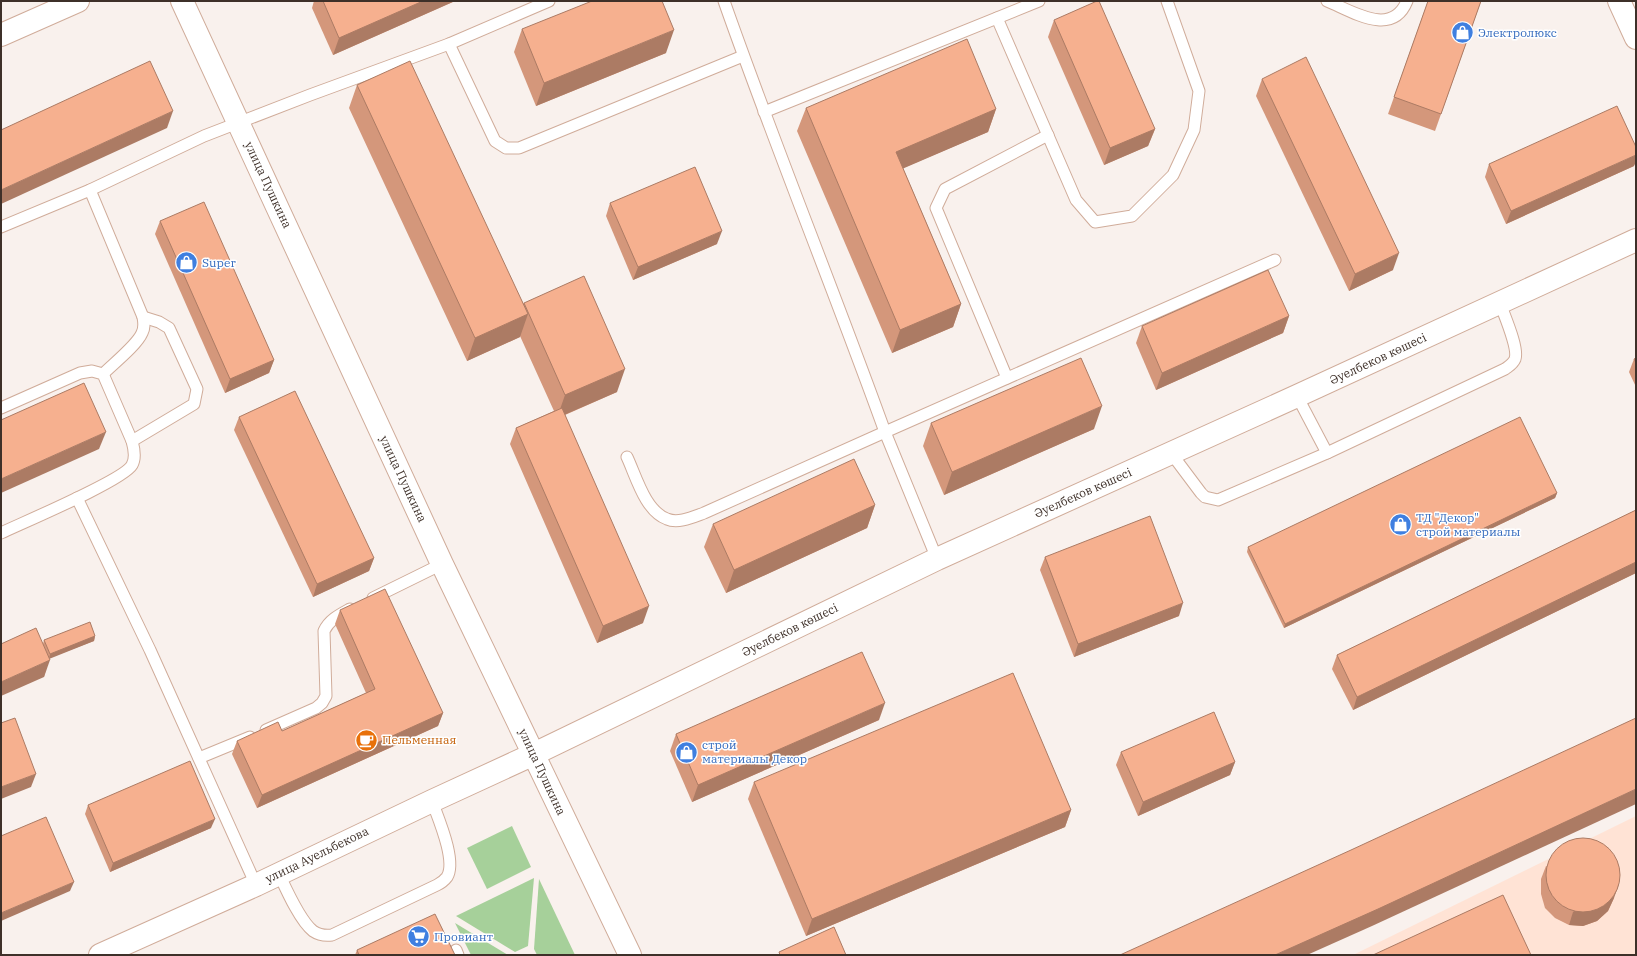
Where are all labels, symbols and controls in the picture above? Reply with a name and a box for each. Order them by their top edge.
shop icon: Электролюкс [1450,20,1476,46]
place label: Электролюкс [1478,25,1557,40]
street label: улица Пушкина [242,139,295,231]
shop icon: Super [174,250,200,276]
place label: Super [202,255,236,270]
street label: Әуелбеков көшесі [1327,329,1429,388]
street label: улица Пушкина [377,433,430,525]
street label: Әуелбеков көшесі [1032,464,1134,521]
place label: ТД "Декор" строй материалы [1416,510,1521,539]
shop icon: ТД "Декор" строй материалы [1388,512,1414,538]
street label: Әуелбеков көшесі [739,600,841,659]
street label: улица Пушкина [516,726,569,818]
cafe icon: Пельменная [354,727,380,753]
place label: Пельменная [382,732,457,747]
place label: строй материалы Декор [702,737,807,766]
shop icon: строй материалы Декор [674,739,700,765]
street label: улица Ауельбекова [263,823,371,886]
supermarket icon: Провиант [406,924,432,950]
place label: Провиант [434,929,493,944]

